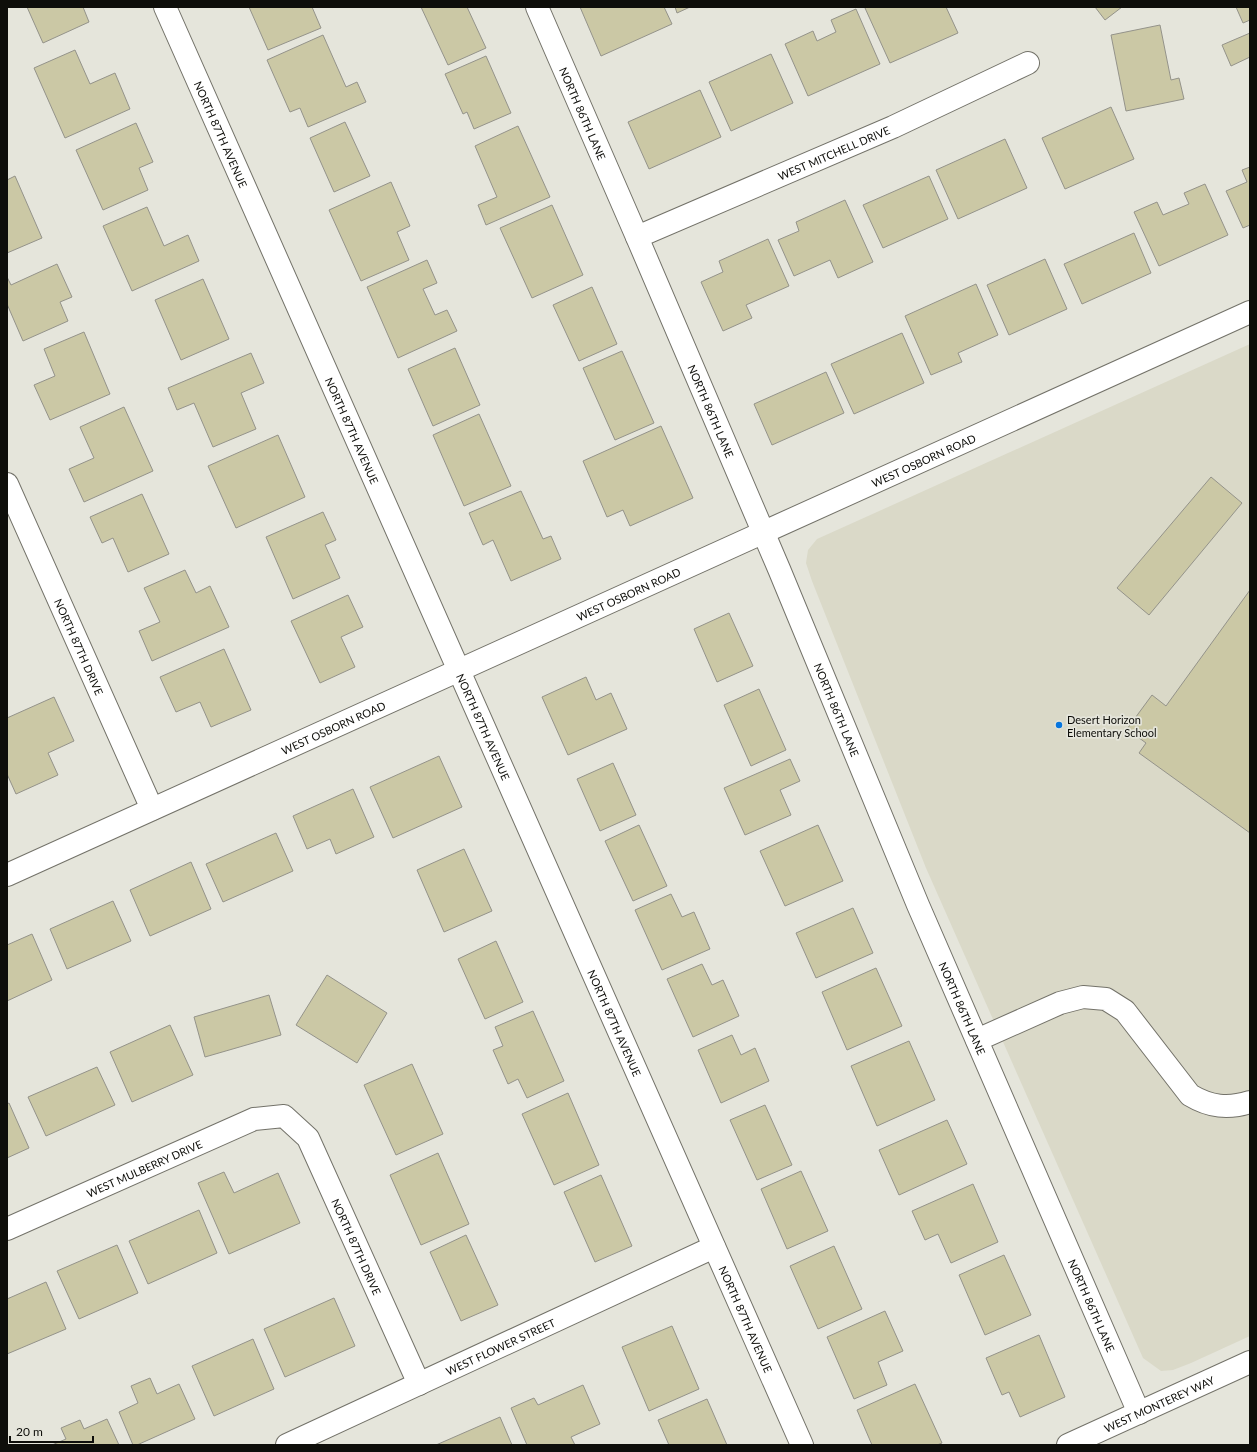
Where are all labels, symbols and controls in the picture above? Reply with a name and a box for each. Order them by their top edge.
street label: NORTH 86TH LANE [557,65,609,162]
street label: NORTH 87TH AVENUE [192,79,251,189]
street label: WEST MITCHELL DRIVE [776,123,891,182]
street label: NORTH 86TH LANE [686,362,737,459]
street label: NORTH 87TH AVENUE [323,375,382,486]
street label: WEST OSBORN ROAD [869,431,977,489]
street label: WEST OSBORN ROAD [574,564,682,623]
street label: NORTH 87TH DRIVE [52,596,107,697]
street label: NORTH 86TH LANE [812,661,862,758]
street label: NORTH 87TH AVENUE [454,671,513,782]
street label: WEST OSBORN ROAD [279,698,387,756]
place label: Desert Horizon Elementary School [1067,713,1157,739]
marker: Desert Horizon Elementary School [1054,720,1064,730]
street label: NORTH 86TH LANE [937,960,989,1057]
street label: NORTH 87TH AVENUE [586,967,644,1078]
street label: WEST MULBERRY DRIVE [84,1137,204,1199]
street label: NORTH 87TH DRIVE [330,1196,384,1297]
street label: NORTH 86TH LANE [1066,1257,1118,1354]
street label: NORTH 87TH AVENUE [717,1264,775,1374]
street label: WEST FLOWER STREET [443,1315,557,1377]
street label: WEST MONTEREY WAY [1102,1373,1216,1434]
scale bar [10,1418,93,1444]
text: 20 m [16,1424,43,1439]

